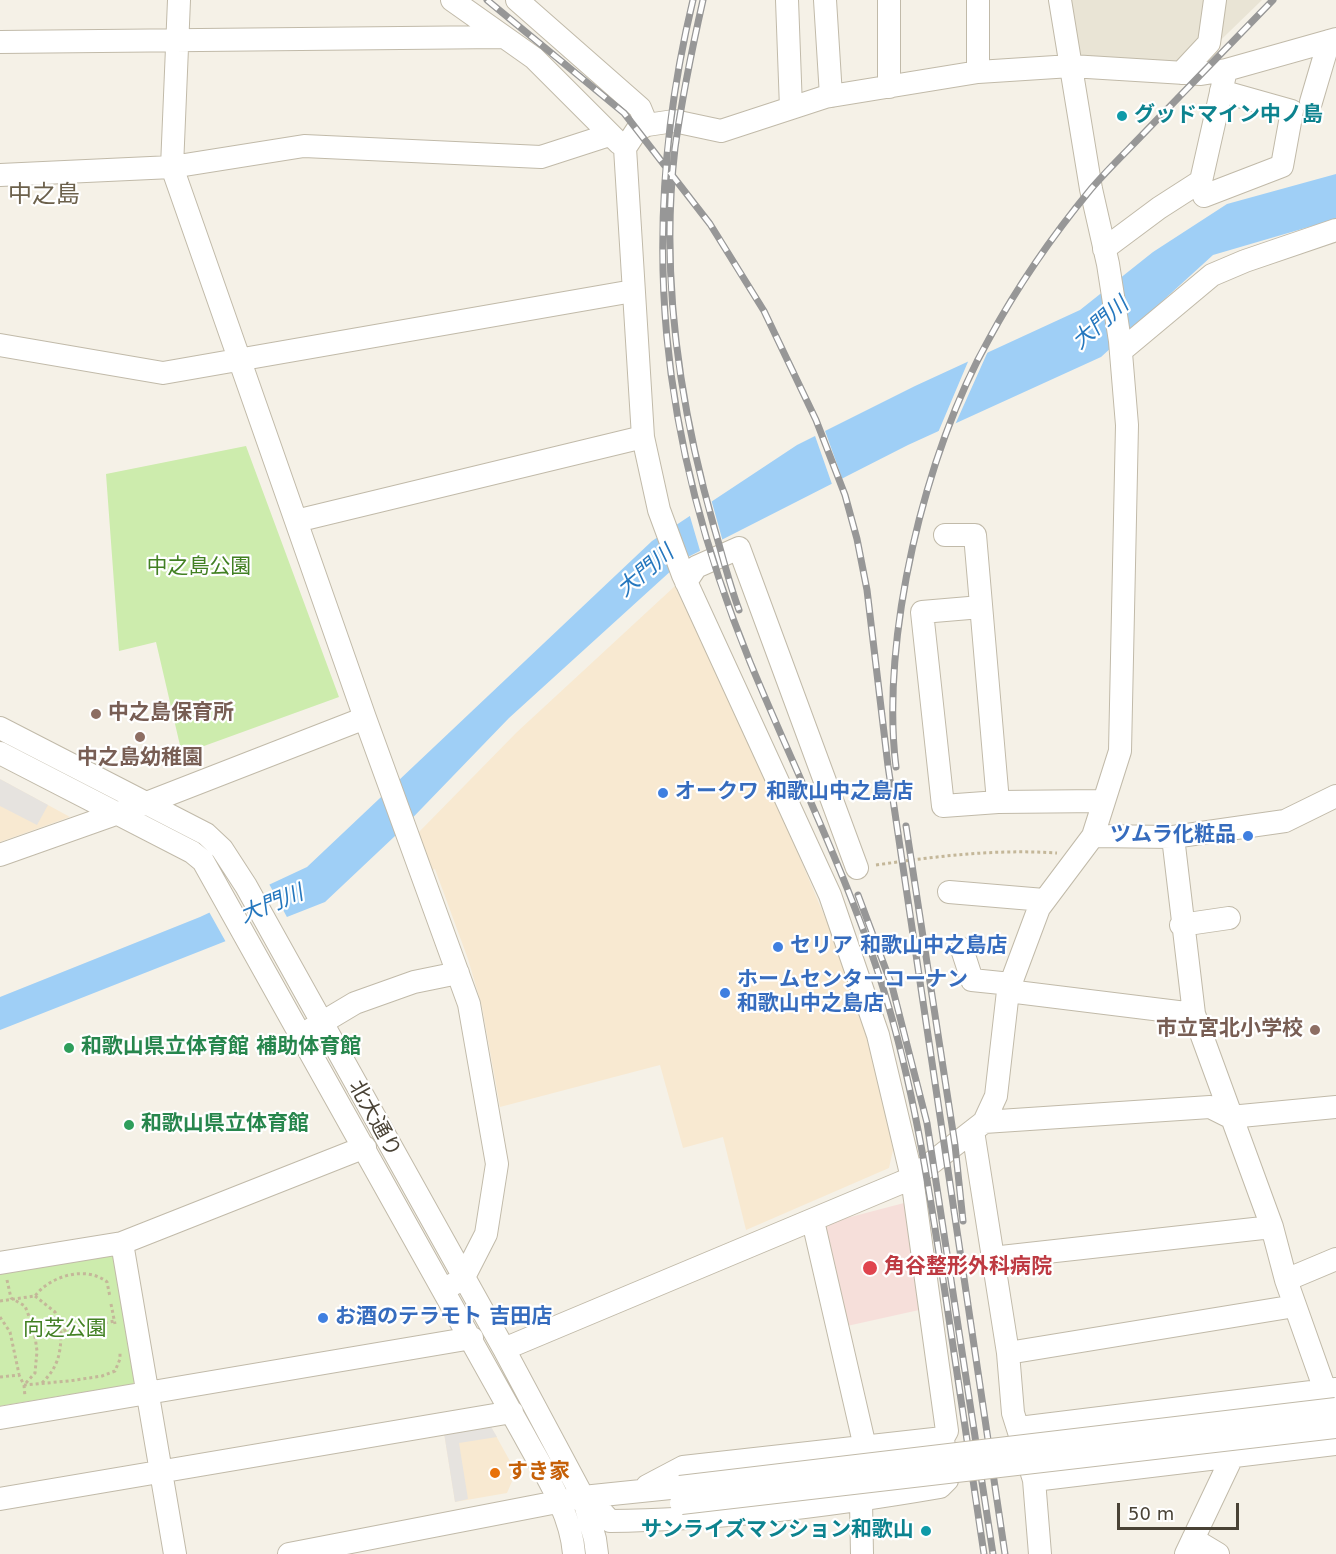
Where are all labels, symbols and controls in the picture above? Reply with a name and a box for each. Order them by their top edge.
place label: グッドマイン中ノ島 [1134,103,1323,129]
marker: グッドマイン中ノ島 [1115,109,1129,123]
district label: 中之島 [8,182,80,210]
water label: 大門川 [1067,292,1135,356]
water label: 大門川 [612,541,680,603]
park label: 中之島公園 [147,555,251,581]
place label: 中之島保育所 [108,701,234,727]
marker: 中之島保育所 [89,707,103,721]
marker: 中之島幼稚園 [133,730,147,744]
place label: 中之島幼稚園 [77,746,203,772]
place label: オークワ 和歌山中之島店 [675,780,913,806]
marker: オークワ 和歌山中之島店 [656,786,670,800]
place label: ツムラ化粧品 [1110,823,1236,849]
marker: ツムラ化粧品 [1241,829,1255,843]
water label: 大門川 [236,880,308,930]
place label: セリア 和歌山中之島店 [790,934,1007,960]
marker: セリア 和歌山中之島店 [771,940,785,954]
place label: ホームセンターコーナン 和歌山中之島店 [737,968,968,1018]
marker: ホームセンターコーナン 和歌山中之島店 [718,986,732,1000]
place label: 市立宮北小学校 [1156,1017,1303,1043]
marker: 市立宮北小学校 [1308,1023,1322,1037]
place label: 和歌山県立体育館 補助体育館 [81,1035,361,1061]
marker: 和歌山県立体育館 補助体育館 [62,1041,76,1055]
street label: 北大通り [343,1076,405,1162]
place label: 和歌山県立体育館 [141,1112,309,1138]
marker: 和歌山県立体育館 [122,1118,136,1132]
place label: 角谷整形外科病院 [884,1255,1052,1281]
marker: 角谷整形外科病院 [861,1259,879,1277]
place label: お酒のテラモト 吉田店 [335,1305,552,1331]
marker: お酒のテラモト 吉田店 [316,1311,330,1325]
park label: 向芝公園 [23,1317,107,1343]
place label: すき家 [507,1460,570,1486]
marker: すき家 [488,1466,502,1480]
scale bar [1120,1491,1242,1529]
text: 50 m [1128,1503,1174,1524]
place label: サンライズマンション和歌山 [641,1518,914,1544]
marker: サンライズマンション和歌山 [919,1524,933,1538]

